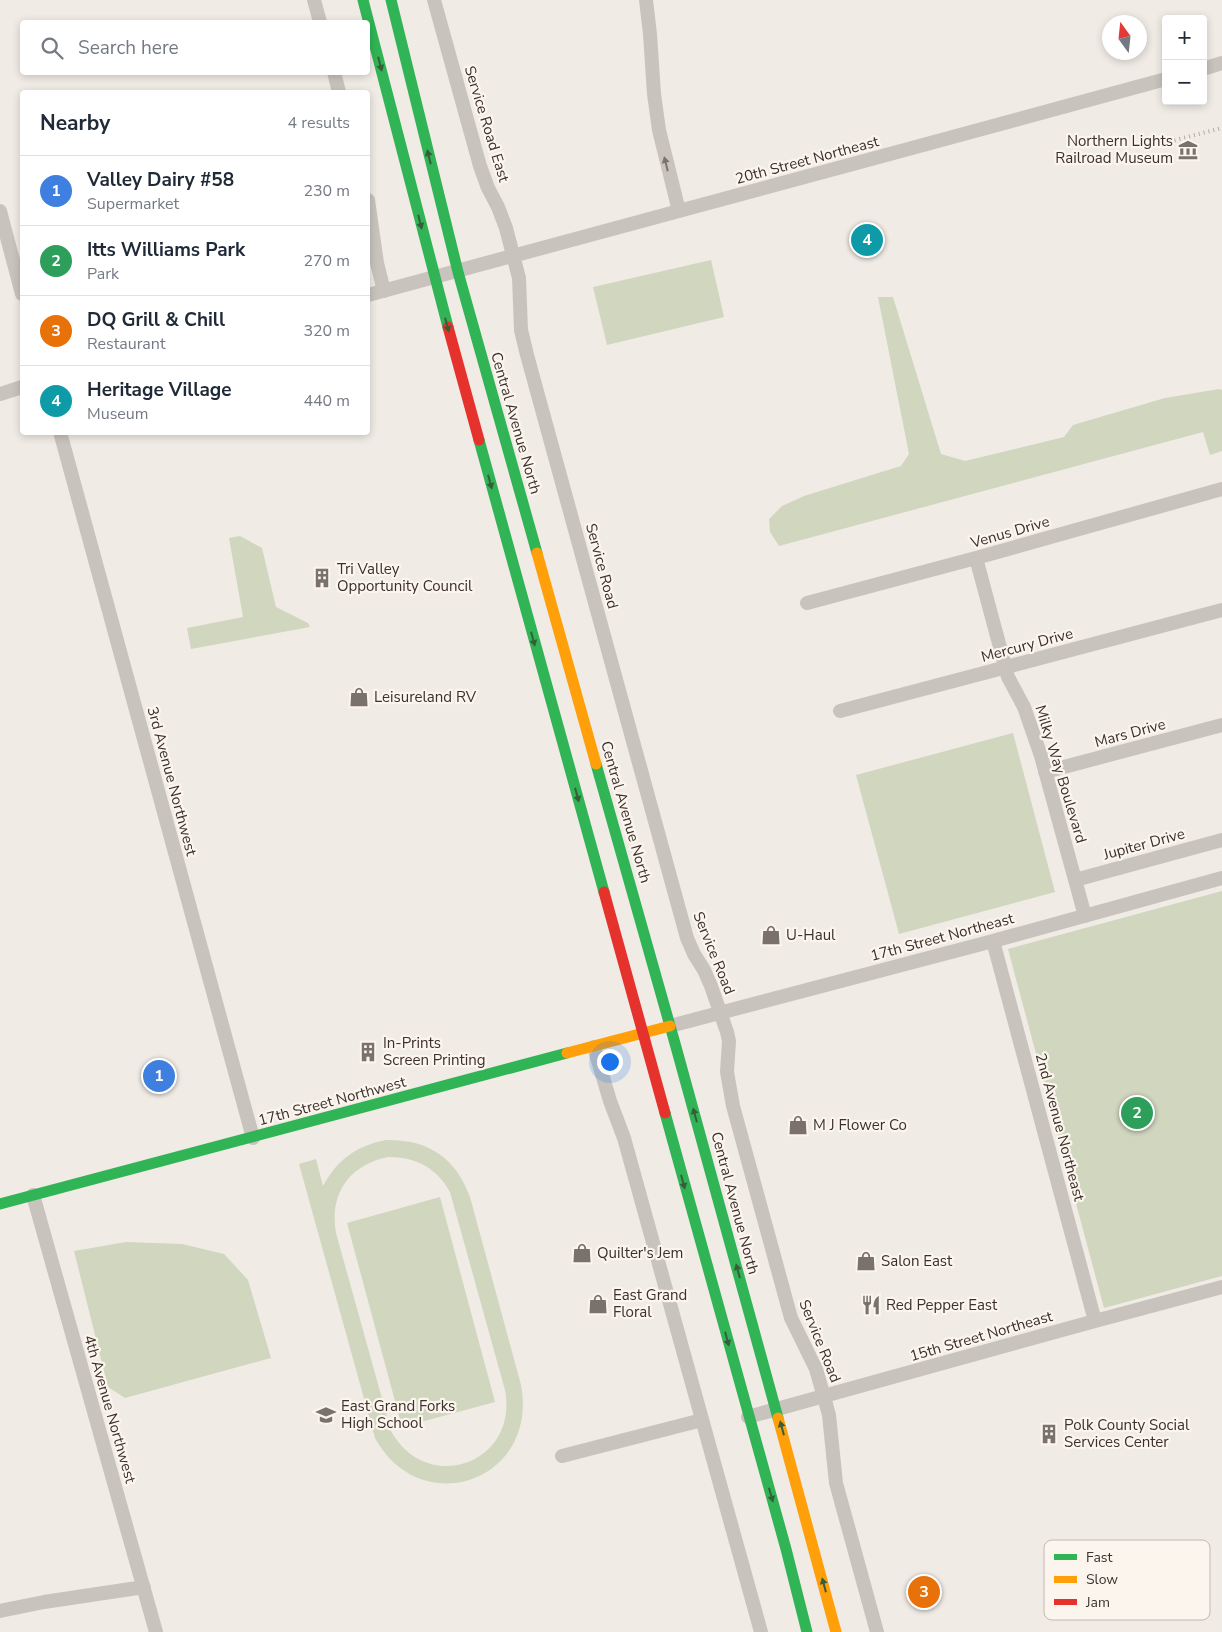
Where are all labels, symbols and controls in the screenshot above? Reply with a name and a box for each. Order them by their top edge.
north arrow [1102,15,1147,60]
map controls [1162,15,1207,105]
button: + [1162,15,1207,60]
search box [20,20,370,75]
icon: search [38,34,66,62]
text: Search here [78,35,179,61]
one-way arrow [376,57,384,72]
button: − [1162,60,1207,105]
street label: Service Road East [460,63,514,185]
text: Nearby [40,109,110,137]
text: 4 results [288,112,350,134]
street label: 20th Street Northeast [733,131,882,189]
place label: Northern Lights Railroad Museum [1055,131,1173,168]
museum icon: Northern Lights Railroad Museum [1177,139,1199,161]
one-way arrow [425,149,433,164]
one-way arrow [662,156,670,171]
text: Valley Dairy #58 [87,167,234,193]
text: 1 [51,180,61,202]
text: 230 m [303,180,350,202]
text: Supermarket [87,193,179,215]
one-way arrow [416,214,424,229]
pin: 4 [851,221,883,259]
text: Itts Williams Park [87,237,245,263]
text: 2 [51,250,61,272]
text: 270 m [303,250,350,272]
text: Park [87,263,119,285]
text: DQ Grill & Chill [87,307,225,333]
one-way arrow [443,318,451,333]
text: 3 [51,320,61,342]
text: 320 m [303,320,350,342]
text: Restaurant [87,333,166,355]
street label: Central Avenue North [486,350,546,496]
text: Heritage Village [87,377,232,403]
text: 4 [51,390,61,412]
text: 440 m [303,390,350,412]
text: Museum [87,403,149,425]
one-way arrow [486,474,494,489]
street label: Venus Drive [967,511,1052,553]
street label: Service Road [581,521,623,611]
place label: Tri Valley Opportunity Council [337,559,473,596]
building icon: Tri Valley Opportunity Council [311,567,333,589]
street label: Mercury Drive [979,623,1075,667]
one-way arrow [530,631,538,646]
shop icon: Leisureland RV [348,686,370,708]
place label: Leisureland RV [374,687,477,707]
street label: Milky Way Boulevard [1030,703,1092,845]
street label: 3rd Avenue Northwest [142,704,202,858]
street label: Mars Drive [1092,714,1168,752]
street label: Central Avenue North [596,739,656,885]
one-way arrow [573,788,581,803]
street label: Jupiter Drive [1100,824,1187,865]
street label: 17th Street Northeast [868,908,1017,966]
street label: Service Road [688,909,740,997]
shop icon: U-Haul [760,924,782,946]
place label: U-Haul [786,925,836,945]
place label: In-Prints Screen Printing [383,1033,486,1070]
building icon: In-Prints Screen Printing [357,1041,379,1063]
your location [597,1049,623,1075]
street label: 2nd Avenue Northeast [1031,1051,1090,1204]
pin: 1 [143,1057,175,1095]
street label: 17th Street Northwest [256,1071,409,1130]
pin: 2 [1121,1094,1153,1132]
one-way arrow [691,1107,699,1122]
shop icon: M J Flower Co [787,1114,809,1136]
place label: M J Flower Co [813,1115,907,1135]
street label: Central Avenue North [706,1130,764,1276]
one-way arrow [680,1174,688,1189]
shop icon: Quilter's Jem [571,1242,593,1264]
place label: Quilter's Jem [597,1243,683,1263]
shop icon: Salon East [855,1250,877,1272]
place label: Salon East [881,1251,953,1271]
one-way arrow [734,1264,742,1279]
place label: East Grand Floral [613,1285,687,1322]
shop icon: East Grand Floral [587,1293,609,1315]
restaurant icon: Red Pepper East [860,1294,882,1316]
place label: Red Pepper East [886,1295,998,1315]
street label: Service Road [794,1297,846,1385]
street label: 15th Street Northeast [907,1306,1055,1366]
one-way arrow [723,1331,731,1346]
street label: 4th Avenue Northwest [79,1333,141,1486]
place label: East Grand Forks High School [341,1396,455,1433]
school or university icon: East Grand Forks High School [315,1404,337,1426]
place label: Polk County Social Services Center [1064,1415,1190,1452]
one-way arrow [777,1420,785,1435]
building icon: Polk County Social Services Center [1038,1423,1060,1445]
one-way arrow [767,1488,775,1503]
legend [1044,1540,1210,1620]
text: Fast [1086,1548,1112,1567]
text: Slow [1086,1570,1118,1589]
pin: 3 [908,1573,940,1611]
one-way arrow [820,1577,828,1592]
text: Jam [1085,1593,1110,1612]

